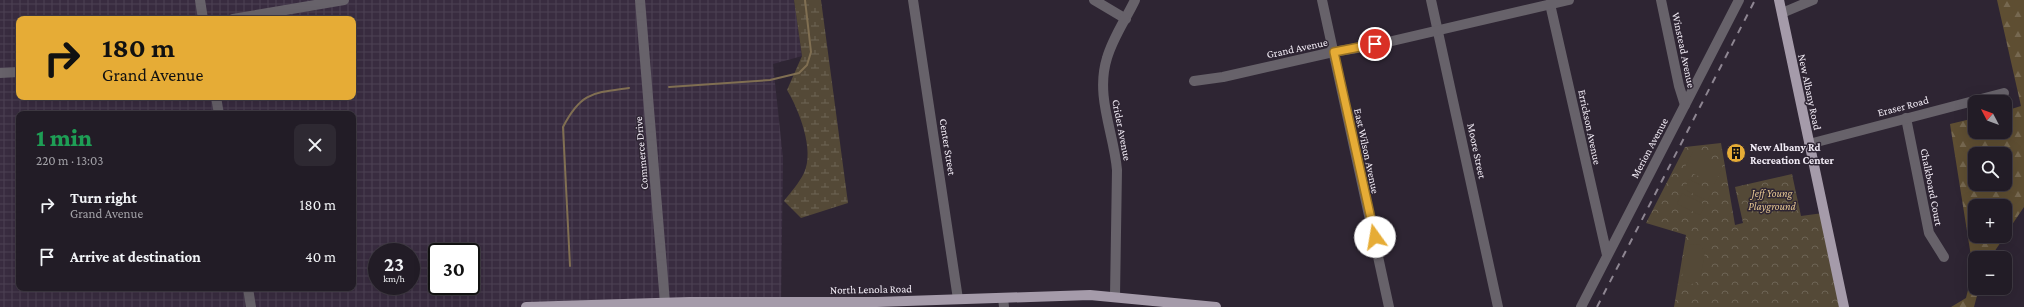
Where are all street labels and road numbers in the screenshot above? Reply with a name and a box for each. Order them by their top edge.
street label: Winstead Avenue [1670,11,1698,89]
street label: Grand Avenue [1265,36,1329,60]
street label: New Albany Road [1795,53,1824,131]
street label: Errickson Avenue [1576,88,1604,166]
street label: Eraser Road [1876,93,1930,119]
street label: Crider Avenue [1110,98,1134,162]
street label: East Wilson Avenue [1352,107,1382,195]
street label: Commerce Drive [632,116,650,190]
street label: Merion Avenue [1628,116,1670,180]
street label: Center Street [938,118,958,177]
street label: Moore Street [1465,122,1489,180]
street label: Chalkboard Court [1919,147,1945,227]
street label: North Lenola Road [830,282,912,296]

